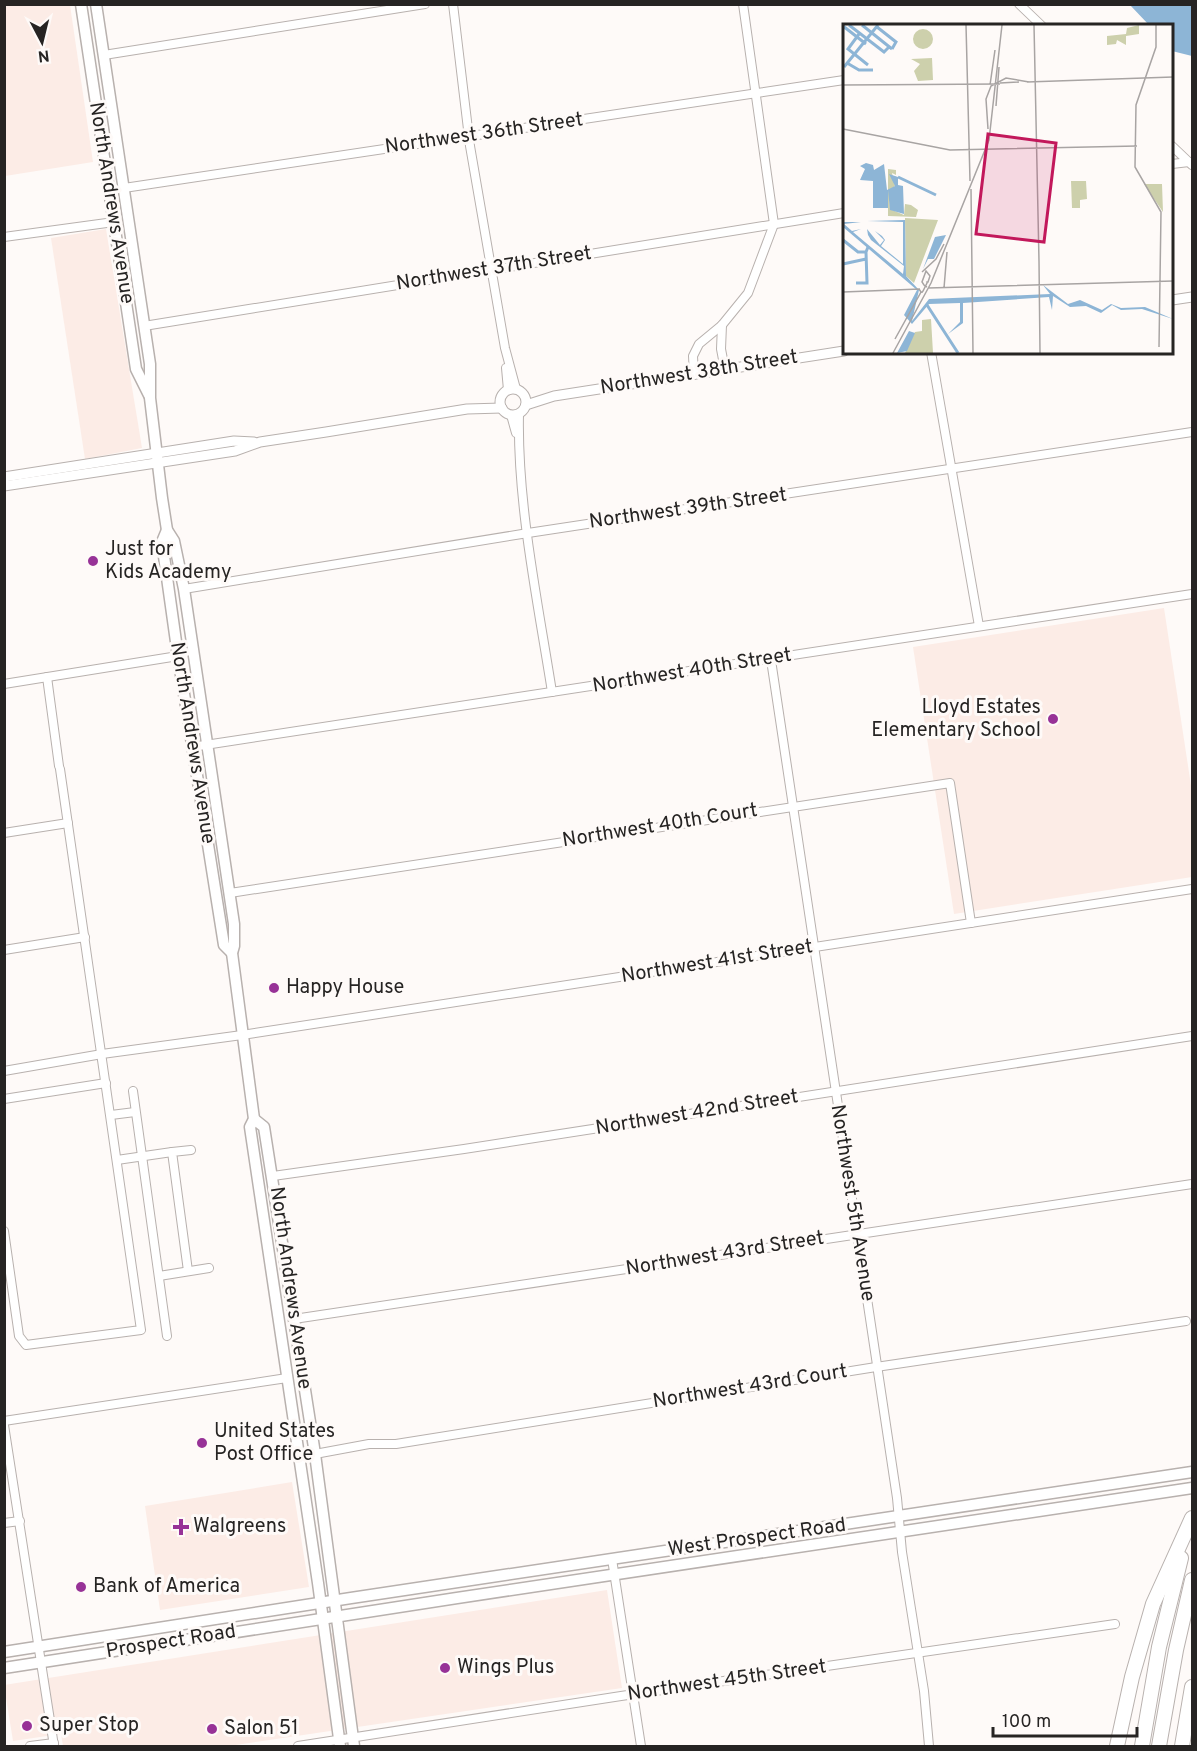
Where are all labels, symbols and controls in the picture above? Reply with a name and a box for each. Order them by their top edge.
north arrow [12,12,72,72]
inset map [843,24,1173,354]
text: N [37,44,51,66]
street label: North Andrews Avenue [82,100,140,306]
street label: Northwest 36th Street [383,107,585,161]
street label: Northwest 37th Street [394,241,594,297]
street label: Northwest 38th Street [598,345,800,401]
street label: Northwest 39th Street [587,482,789,536]
place label: Just for Kids Academy [105,537,231,586]
marker: Just for Kids Academy [86,554,100,568]
street label: North Andrews Avenue [163,640,221,846]
street label: Northwest 40th Street [591,642,793,700]
place label: Lloyd Estates Elementary School [871,695,1041,744]
marker: Lloyd Estates Elementary School [1046,712,1060,726]
street label: Northwest 40th Court [561,798,759,854]
street label: Northwest 41st Street [619,934,815,990]
place label: Happy House [286,975,404,1001]
marker: Happy House [267,981,281,995]
street label: Northwest 42nd Street [594,1084,800,1142]
street label: Northwest 5th Avenue [824,1103,880,1303]
street label: North Andrews Avenue [263,1185,317,1391]
street label: Northwest 43rd Street [624,1225,826,1283]
street label: Northwest 43rd Court [651,1359,849,1415]
place label: United States Post Office [214,1419,335,1468]
marker: United States Post Office [195,1436,209,1450]
street label: West Prospect Road [666,1513,848,1563]
place label: Walgreens [193,1514,286,1540]
marker: Walgreens [174,1520,188,1534]
place label: Bank of America [93,1574,240,1600]
marker: Bank of America [74,1580,88,1594]
street label: Prospect Road [104,1619,238,1665]
street label: Northwest 45th Street [626,1654,828,1708]
place label: Wings Plus [457,1655,554,1681]
marker: Wings Plus [438,1661,452,1675]
scale bar [993,1700,1137,1738]
text: 100 m [1002,1711,1051,1734]
place label: Super Stop [39,1713,139,1739]
place label: Salon 51 [224,1716,299,1742]
marker: Super Stop [20,1719,34,1733]
marker: Salon 51 [205,1722,219,1736]

